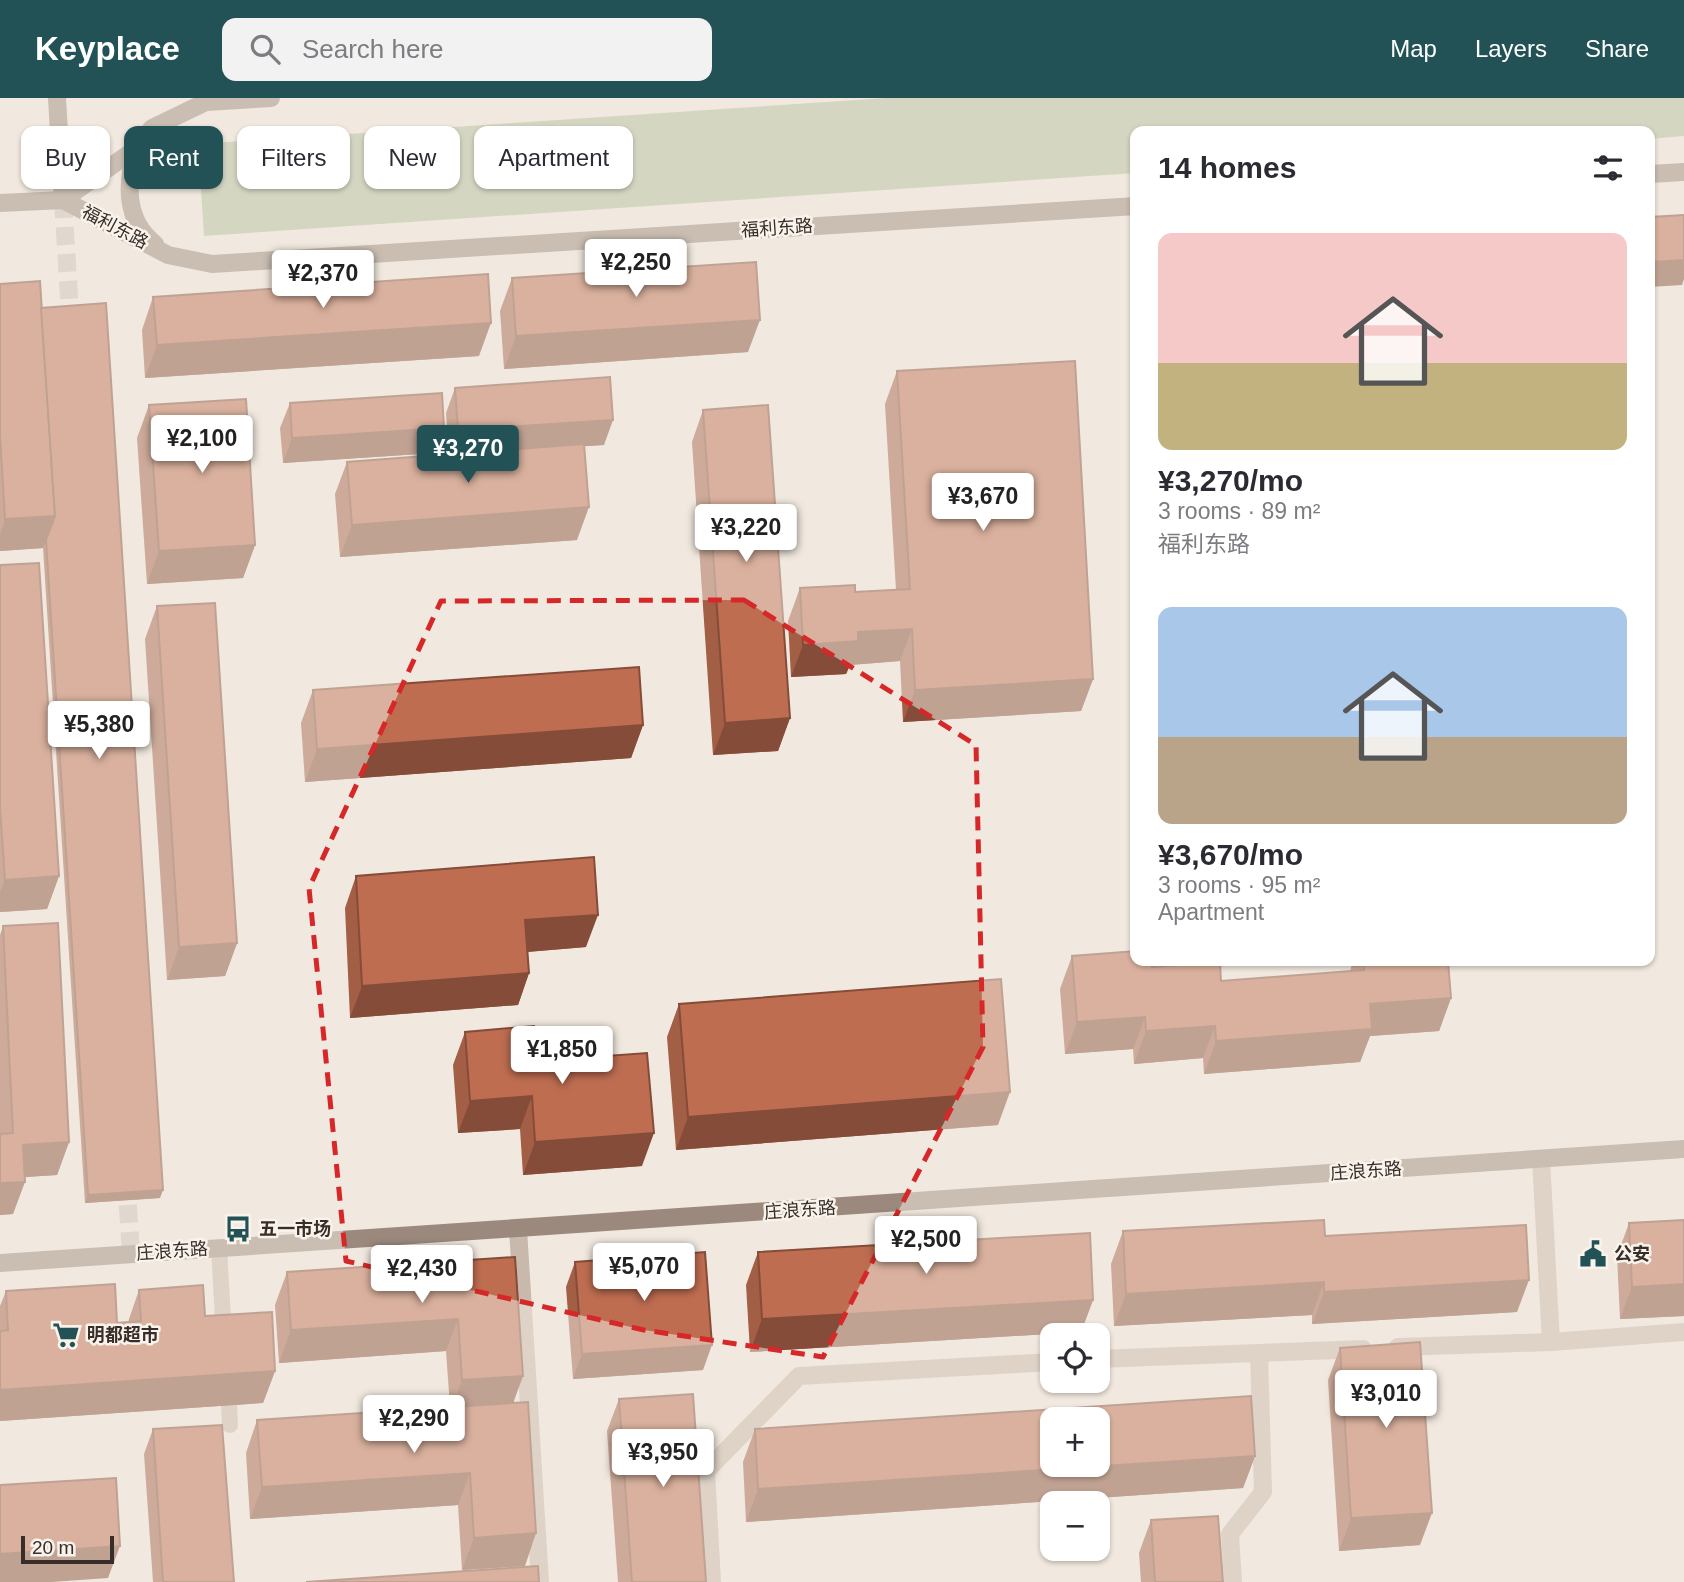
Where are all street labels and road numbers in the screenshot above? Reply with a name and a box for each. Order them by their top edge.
street label: 福利东路 [79,201,151,253]
street label: 福利东路 [740,216,814,240]
street label: 庄浪东路 [1329,1159,1403,1183]
street label: 庄浪东路 [763,1198,837,1222]
street label: 庄浪东路 [135,1239,209,1263]

